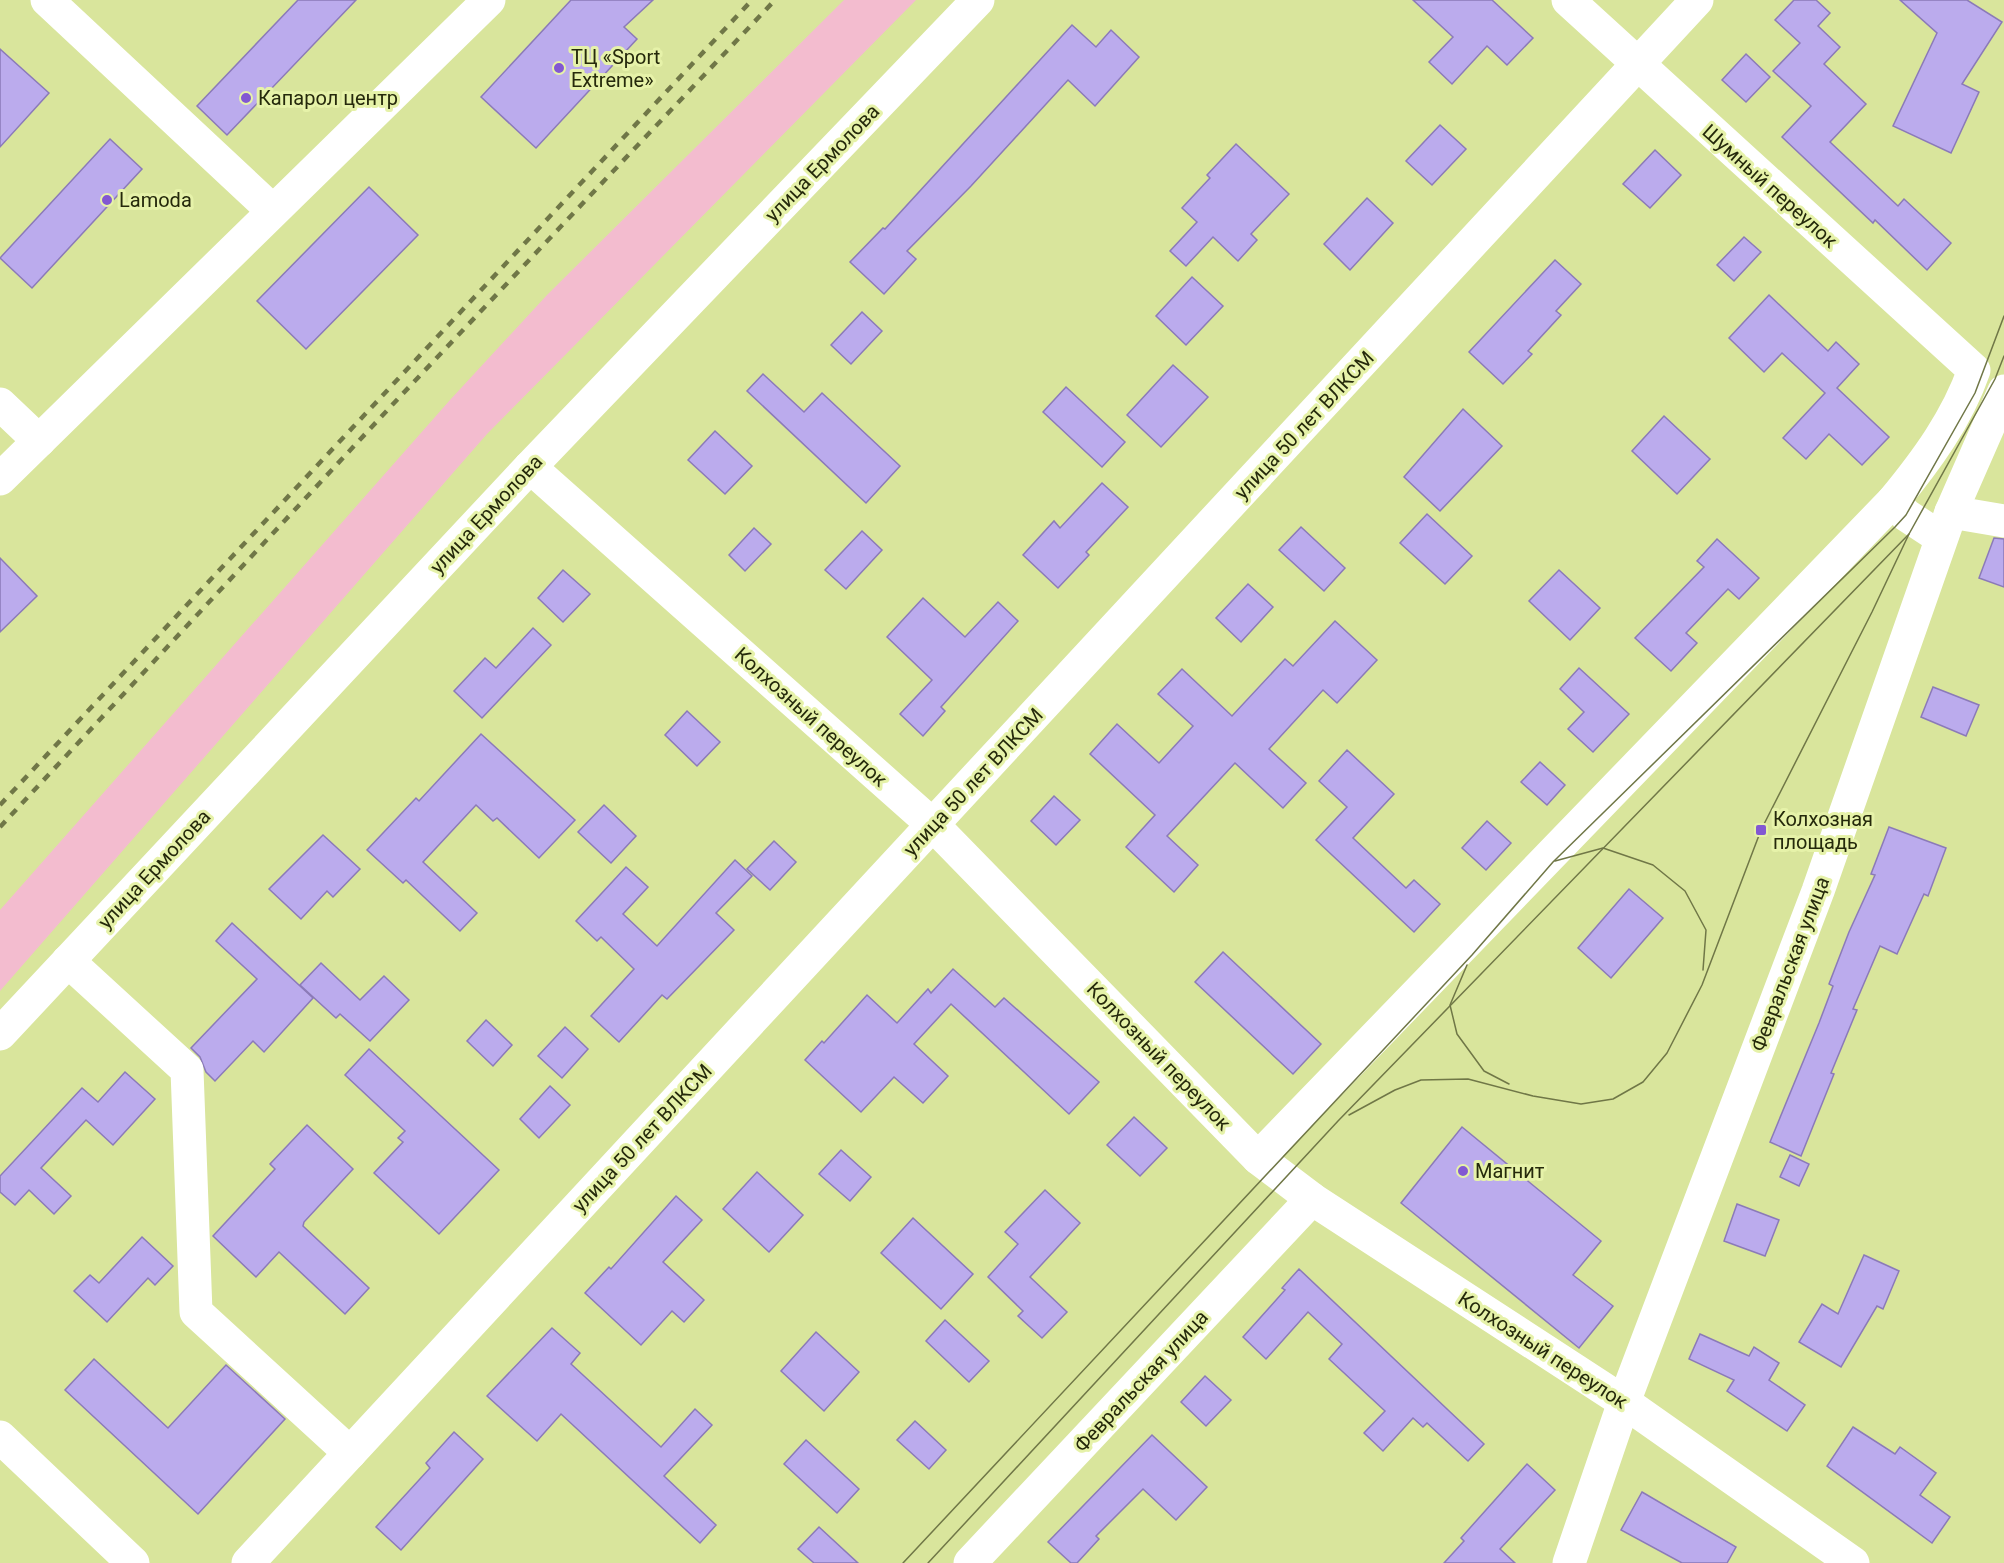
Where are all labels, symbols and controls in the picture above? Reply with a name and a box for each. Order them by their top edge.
place label: ТЦ «Sport Extreme» [571,45,660,92]
marker: ТЦ «Sport Extreme» [552,61,566,75]
place label: Капарол центр [258,86,398,110]
marker: Капарол центр [239,91,253,105]
street label: улица Ермолова [760,99,884,227]
street label: Шумный переулок [1698,119,1843,253]
place label: Lamoda [119,188,192,212]
marker: Lamoda [100,193,114,207]
street label: улица 50 лет ВЛКСМ [1229,346,1379,504]
street label: улица Ермолова [425,450,547,578]
street label: Колхозный переулок [730,642,892,792]
street label: улица 50 лет ВЛКСМ [898,703,1048,861]
street label: улица Ермолова [93,805,215,933]
place label: Колхозная площадь [1773,807,1873,854]
marker: Колхозная площадь [1754,823,1768,837]
street label: Февральская улица [1746,873,1834,1055]
street label: Колхозный переулок [1082,977,1236,1135]
street label: улица 50 лет ВЛКСМ [567,1059,717,1217]
place label: Магнит [1475,1159,1545,1183]
marker: Магнит [1456,1164,1470,1178]
street label: Колхозный переулок [1454,1286,1632,1414]
street label: Февральская улица [1069,1305,1213,1457]

